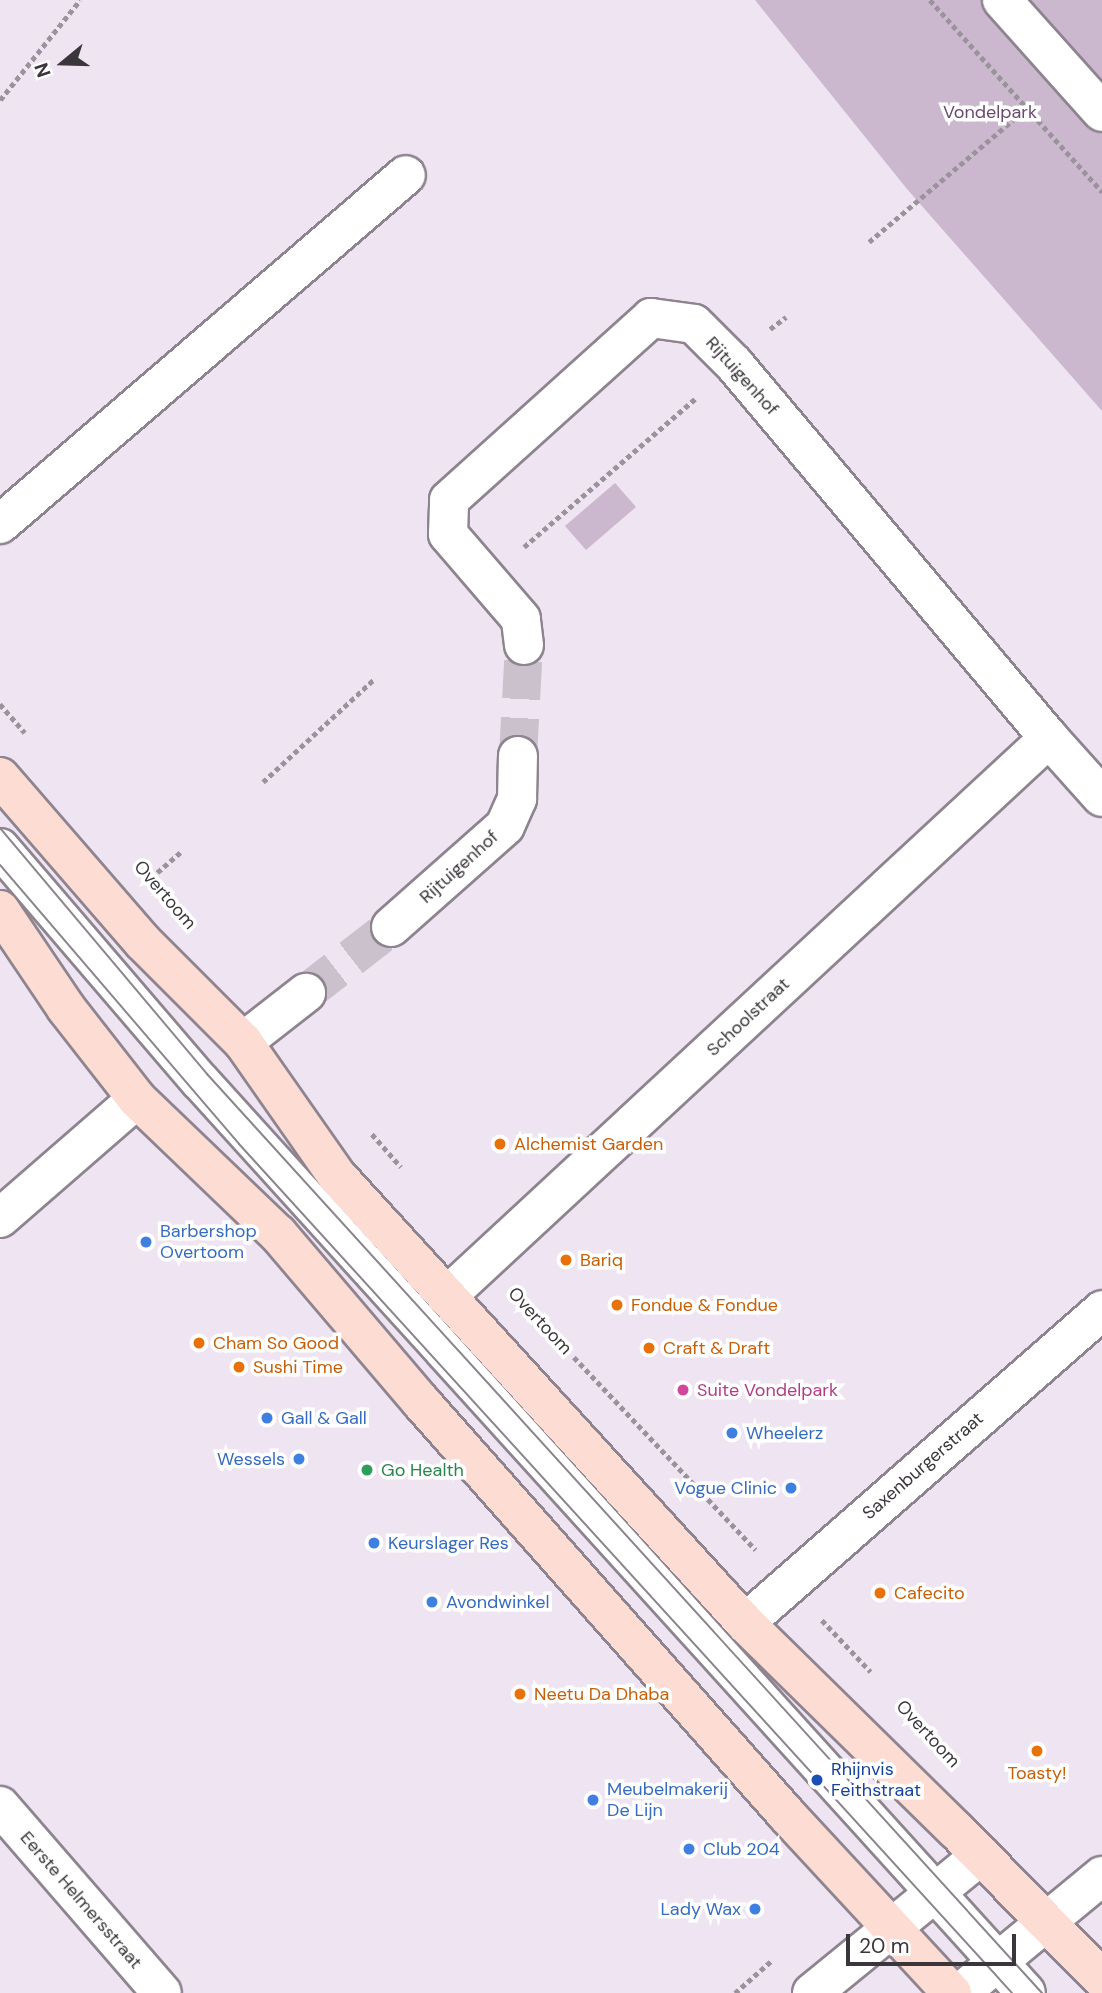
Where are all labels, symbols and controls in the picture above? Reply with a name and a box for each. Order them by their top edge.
north arrow [28,28,98,98]
text: N [29,59,57,81]
park label: Vondelpark [943,101,1037,123]
street label: Rijtuigenhof [701,332,783,420]
street label: Rijtuigenhof [415,826,503,908]
street label: Overtoom [129,856,201,934]
street label: Schoolstraat [702,973,794,1061]
place label: Alchemist Garden [514,1133,663,1155]
marker: Alchemist Garden [492,1136,508,1152]
place label: Barbershop Overtoom [160,1221,257,1264]
marker: Barbershop Overtoom [138,1234,154,1250]
place label: Bariq [580,1249,623,1271]
marker: Bariq [558,1252,574,1268]
street label: Overtoom [503,1283,577,1359]
place label: Fondue & Fondue [631,1294,778,1316]
marker: Fondue & Fondue [609,1297,625,1313]
place label: Cham So Good [213,1332,339,1354]
marker: Cham So Good [191,1335,207,1351]
place label: Craft & Draft [663,1337,770,1359]
marker: Craft & Draft [641,1340,657,1356]
place label: Sushi Time [253,1356,343,1378]
marker: Sushi Time [231,1359,247,1375]
place label: Suite Vondelpark [697,1379,838,1401]
marker: Suite Vondelpark [675,1382,691,1398]
place label: Gall & Gall [281,1407,367,1429]
street label: Saxenburgerstraat [858,1408,988,1524]
marker: Gall & Gall [259,1410,275,1426]
place label: Wheelerz [746,1422,823,1444]
marker: Wheelerz [724,1425,740,1441]
place label: Wessels [217,1448,285,1470]
marker: Wessels [291,1451,307,1467]
place label: Go Health [381,1459,464,1481]
marker: Go Health [359,1462,375,1478]
place label: Vogue Clinic [674,1477,777,1499]
marker: Vogue Clinic [783,1480,799,1496]
place label: Keurslager Res [388,1532,509,1554]
marker: Keurslager Res [366,1535,382,1551]
place label: Cafecito [894,1582,965,1604]
marker: Cafecito [872,1585,888,1601]
place label: Avondwinkel [446,1591,549,1613]
marker: Avondwinkel [424,1594,440,1610]
place label: Neetu Da Dhaba [534,1683,669,1705]
marker: Neetu Da Dhaba [512,1686,528,1702]
street label: Overtoom [891,1696,965,1772]
marker: Toasty! [1029,1743,1045,1759]
place label: Rhijnvis Feithstraat [831,1759,921,1802]
place label: Toasty! [1007,1762,1067,1784]
marker: Rhijnvis Feithstraat [809,1772,825,1788]
place label: Meubelmakerij De Lijn [607,1779,728,1822]
marker: Meubelmakerij De Lijn [585,1792,601,1808]
street label: Eerste Helmersstraat [16,1827,146,1973]
place label: Club 204 [703,1838,780,1860]
marker: Club 204 [681,1841,697,1857]
place label: Lady Wax [660,1898,741,1920]
marker: Lady Wax [747,1901,763,1917]
scale bar [850,1920,1020,1964]
text: 20 m [859,1932,910,1960]

